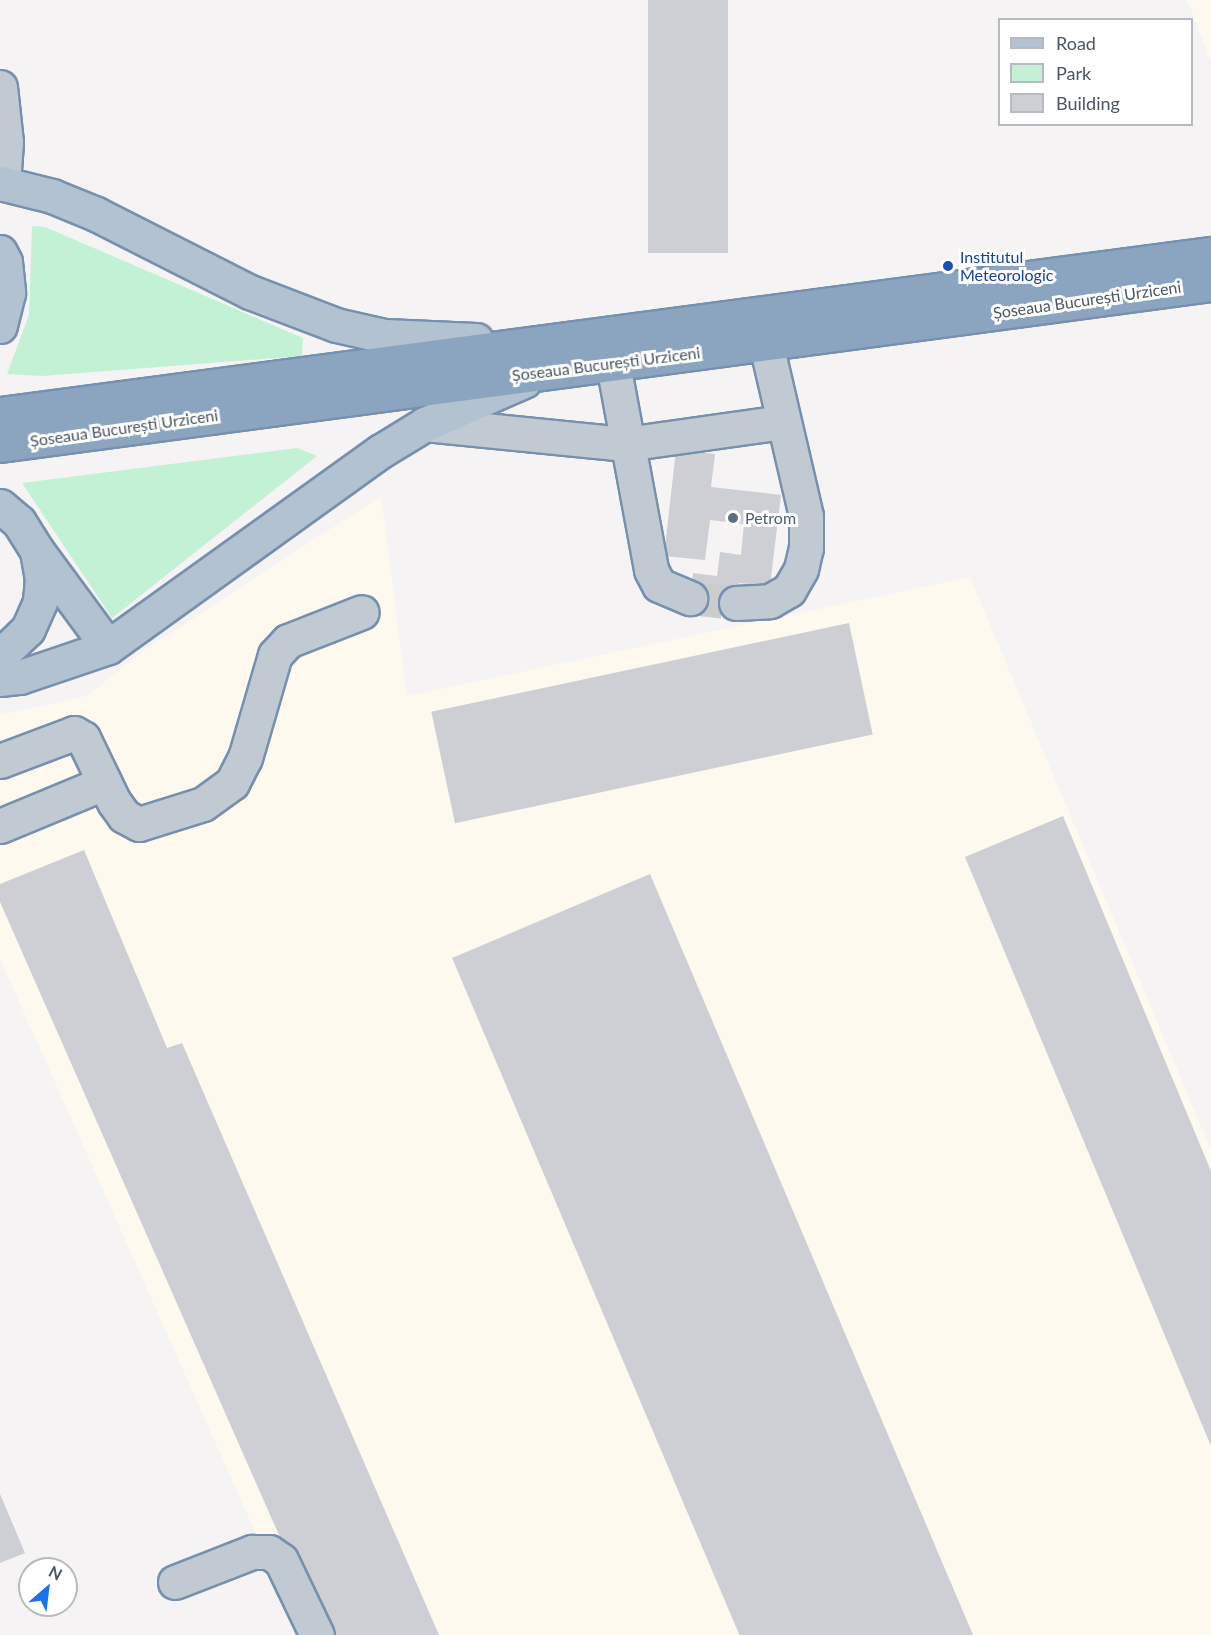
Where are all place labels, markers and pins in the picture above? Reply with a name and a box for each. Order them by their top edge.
place label: Institutul Meteorologic [960,247,1053,285]
marker: Institutul Meteorologic [941,259,955,273]
place label: Petrom [745,508,796,528]
marker: Petrom [726,511,740,525]

